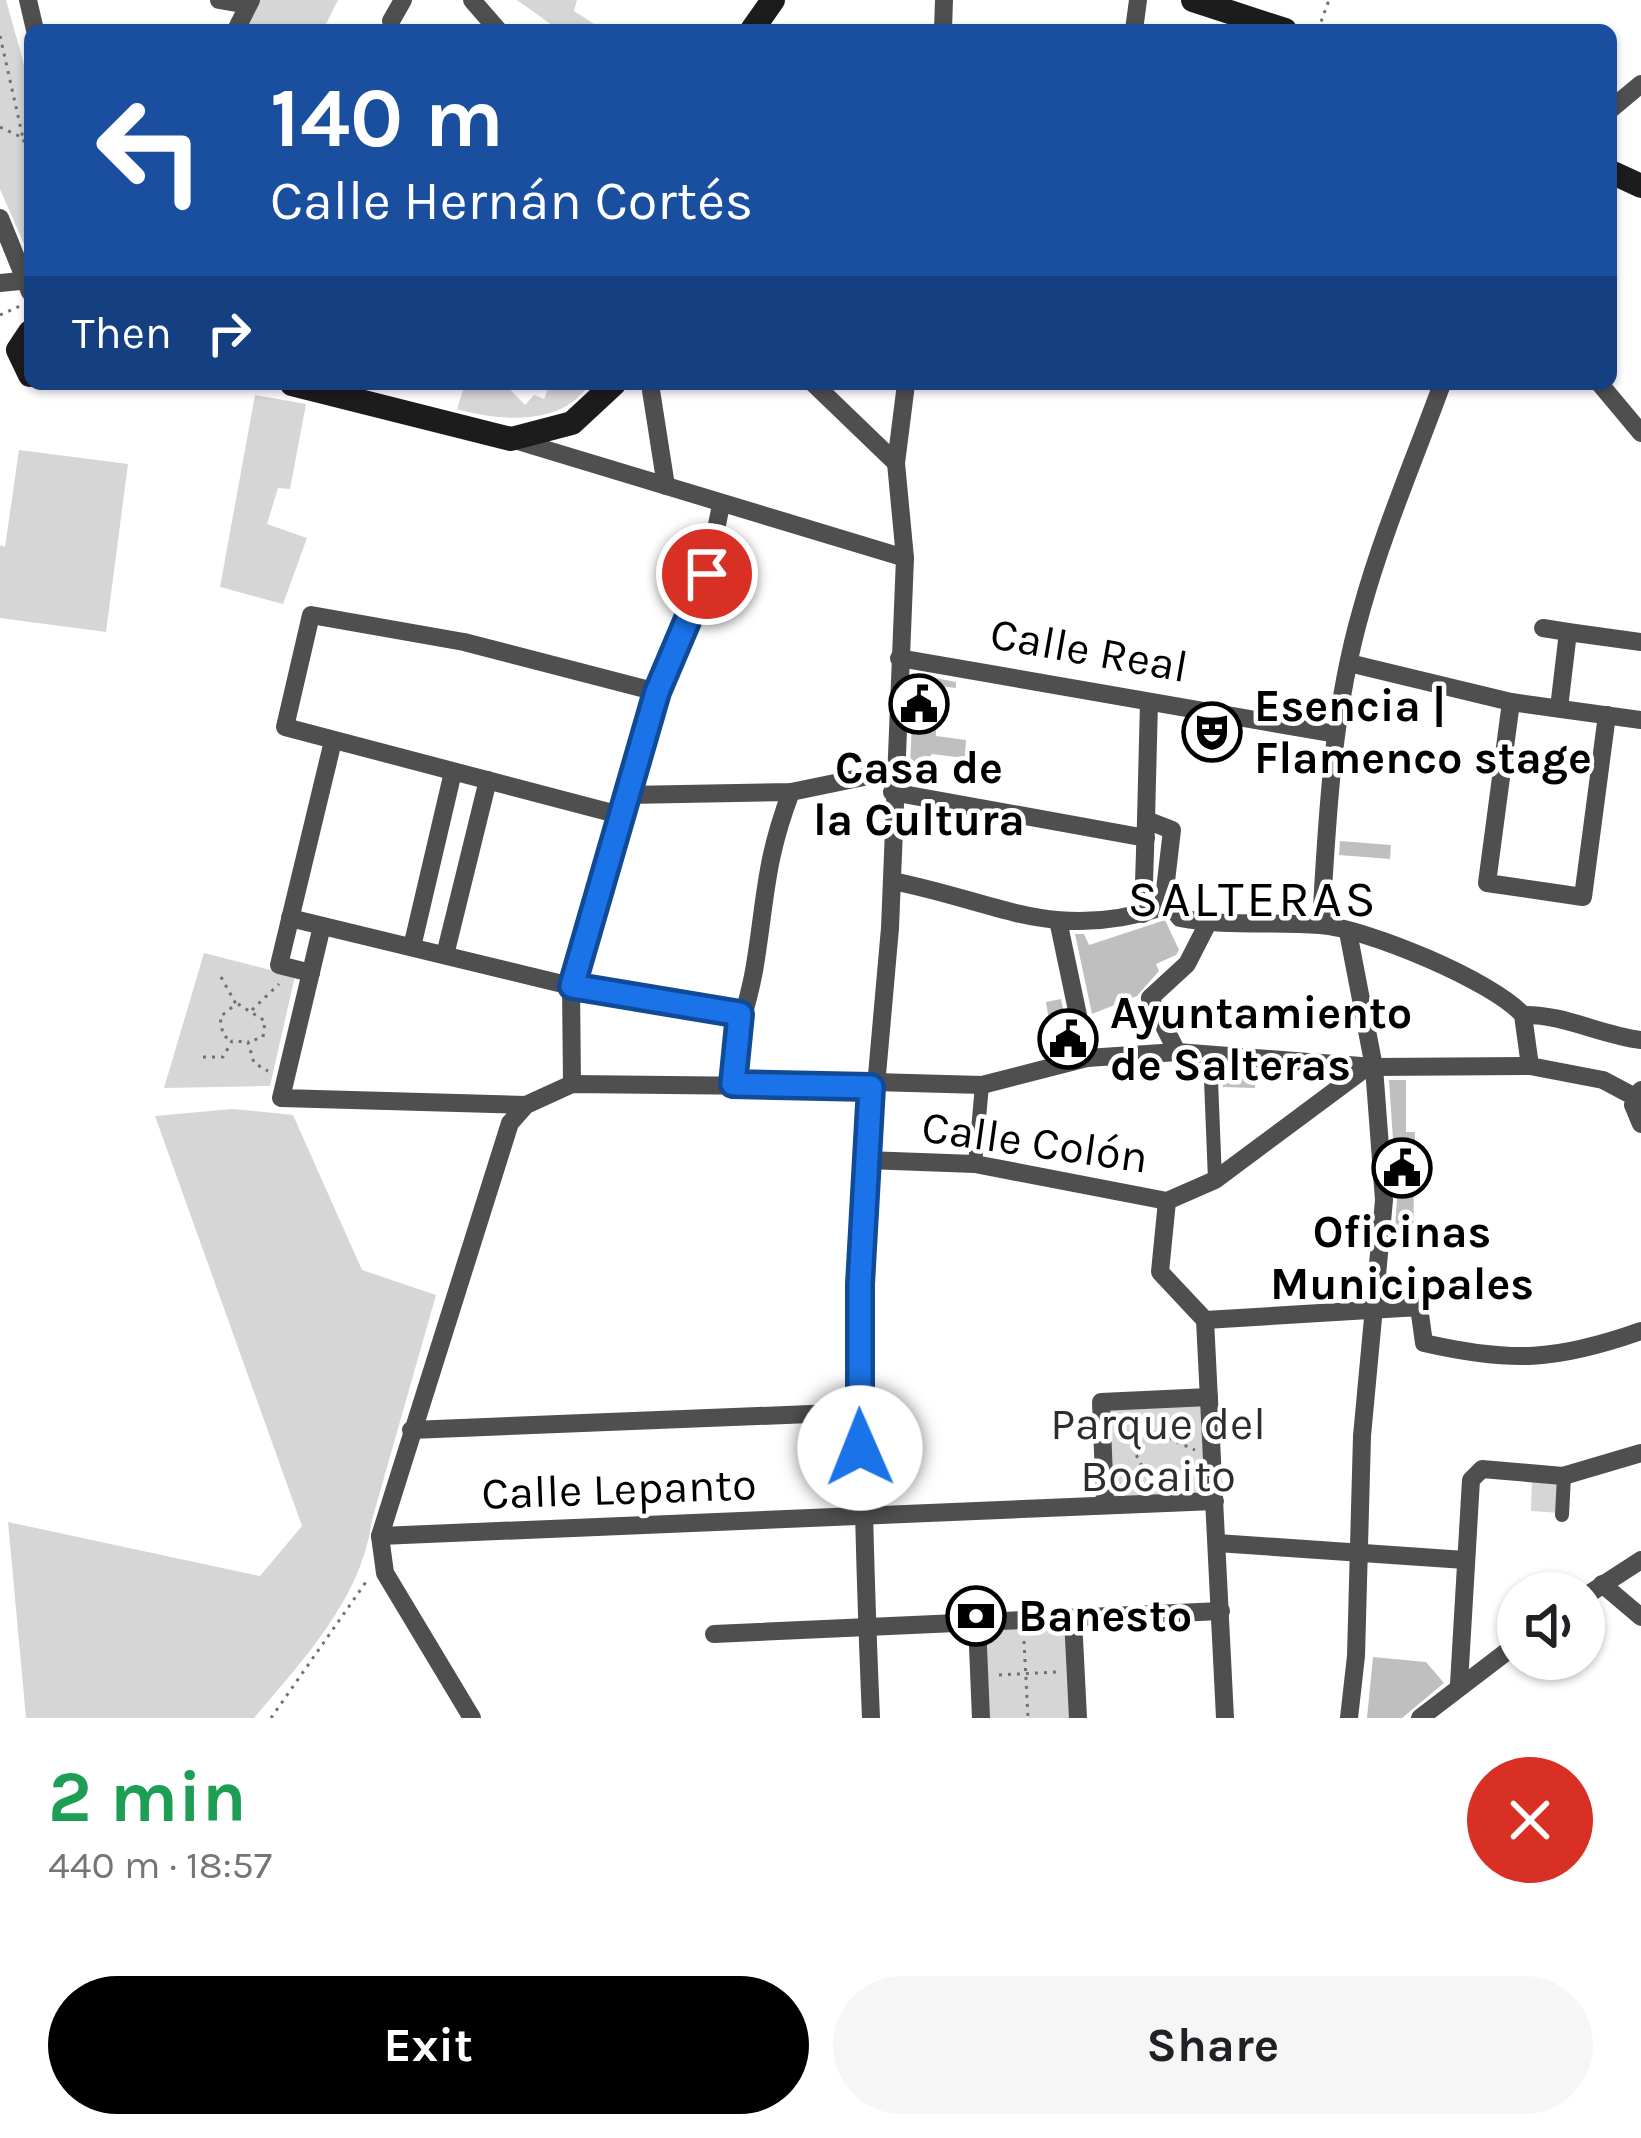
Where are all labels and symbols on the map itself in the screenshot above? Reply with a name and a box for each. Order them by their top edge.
pin [656,523,758,625]
street label: Calle Real [986,607,1192,693]
public building icon: Casa de la Cultura [888,673,950,735]
place label: Esencia | Flamenco stage [1254,680,1592,785]
theatre icon: Esencia | Flamenco stage [1181,701,1243,763]
place label: Casa de la Cultura [813,742,1025,846]
district label: SALTERAS [1127,869,1379,929]
place label: Ayuntamiento de Salteras [1110,987,1412,1091]
public building icon: Ayuntamiento de Salteras [1037,1008,1099,1070]
street label: Calle Colón [919,1100,1151,1184]
public building icon: Oficinas Municipales [1371,1137,1433,1199]
place label: Oficinas Municipales [1270,1206,1534,1310]
position arrow [797,1385,923,1511]
park label: Parque del Bocaito [1050,1398,1266,1502]
street label: Calle Lepanto [481,1458,757,1520]
bank icon: Banesto [945,1585,1007,1647]
place label: Banesto [1018,1590,1192,1642]

